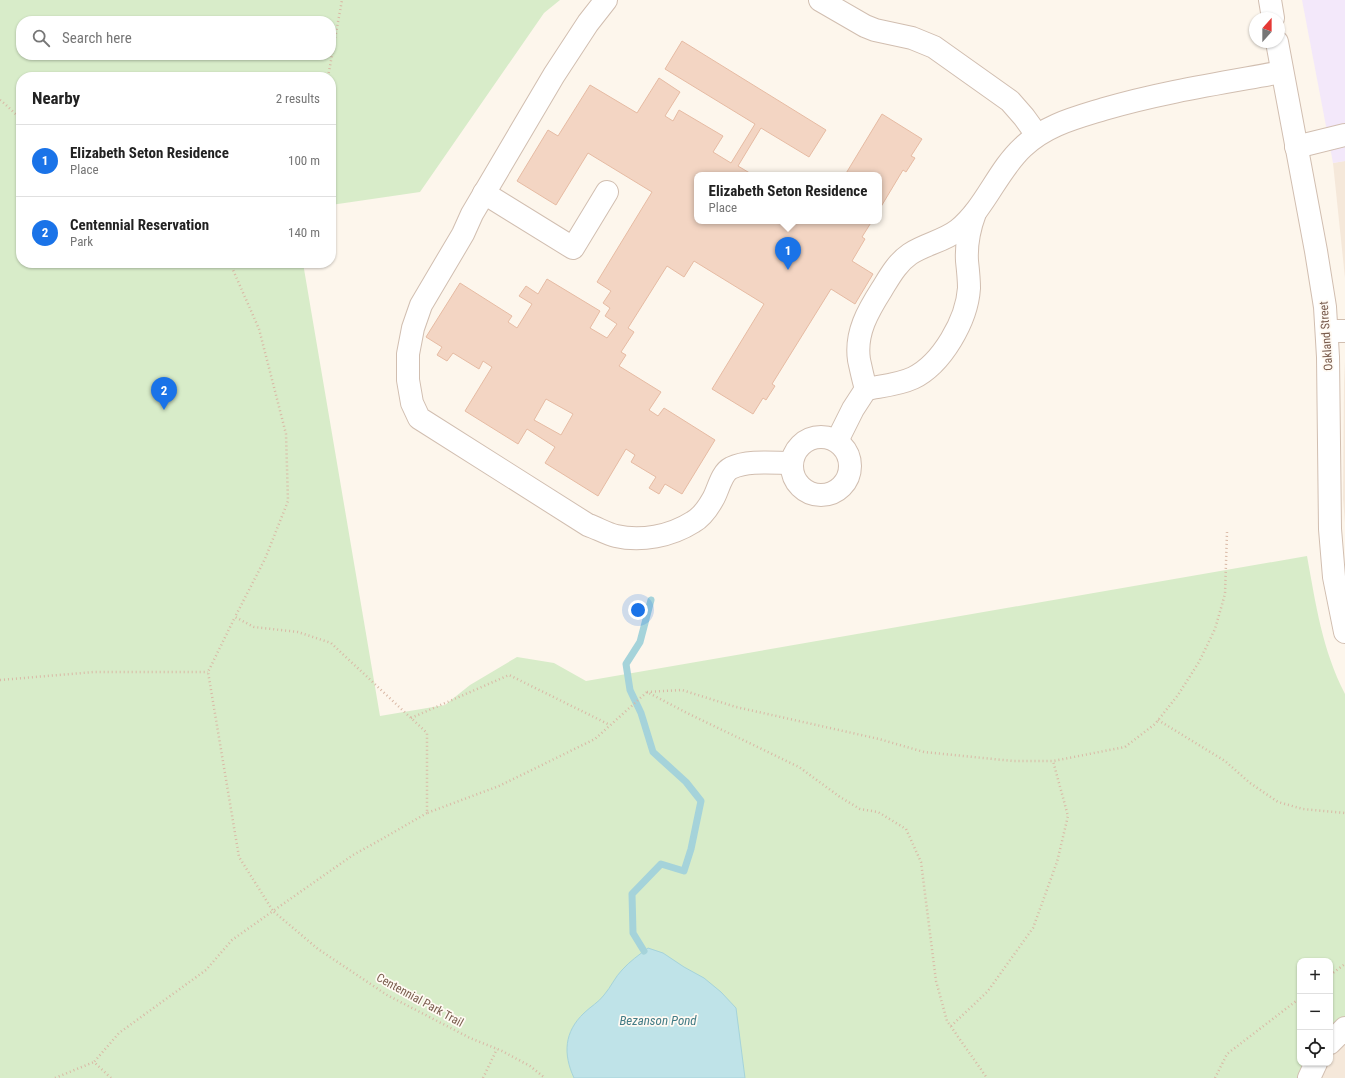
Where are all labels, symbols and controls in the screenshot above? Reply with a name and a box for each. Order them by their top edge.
north arrow [1249,12,1285,48]
search box [16,16,336,60]
icon: search [30,27,52,49]
text: Search here [62,29,132,47]
text: Nearby [32,88,80,108]
text: 2 results [276,91,320,106]
text: Elizabeth Seton Residence [70,144,229,162]
text: 1 [42,153,48,168]
text: 100 m [288,153,320,168]
text: Place [70,162,99,177]
popup [694,172,882,224]
text: Elizabeth Seton Residence [709,182,867,200]
text: Place [709,200,737,215]
text: Centennial Reservation [70,216,209,234]
text: 2 [42,225,48,240]
text: 140 m [288,225,320,240]
text: Park [70,234,93,249]
pin: 1 [775,237,801,270]
street label: Oakland Street [1317,300,1335,371]
pin: 2 [151,377,177,410]
your location [628,600,648,620]
map controls [1297,958,1333,1066]
button: + [1297,958,1333,994]
street label: Centennial Park Trail [374,970,466,1030]
button: − [1297,994,1333,1030]
water label: Bezanson Pond [619,1013,697,1028]
button: locate [1297,1030,1333,1066]

